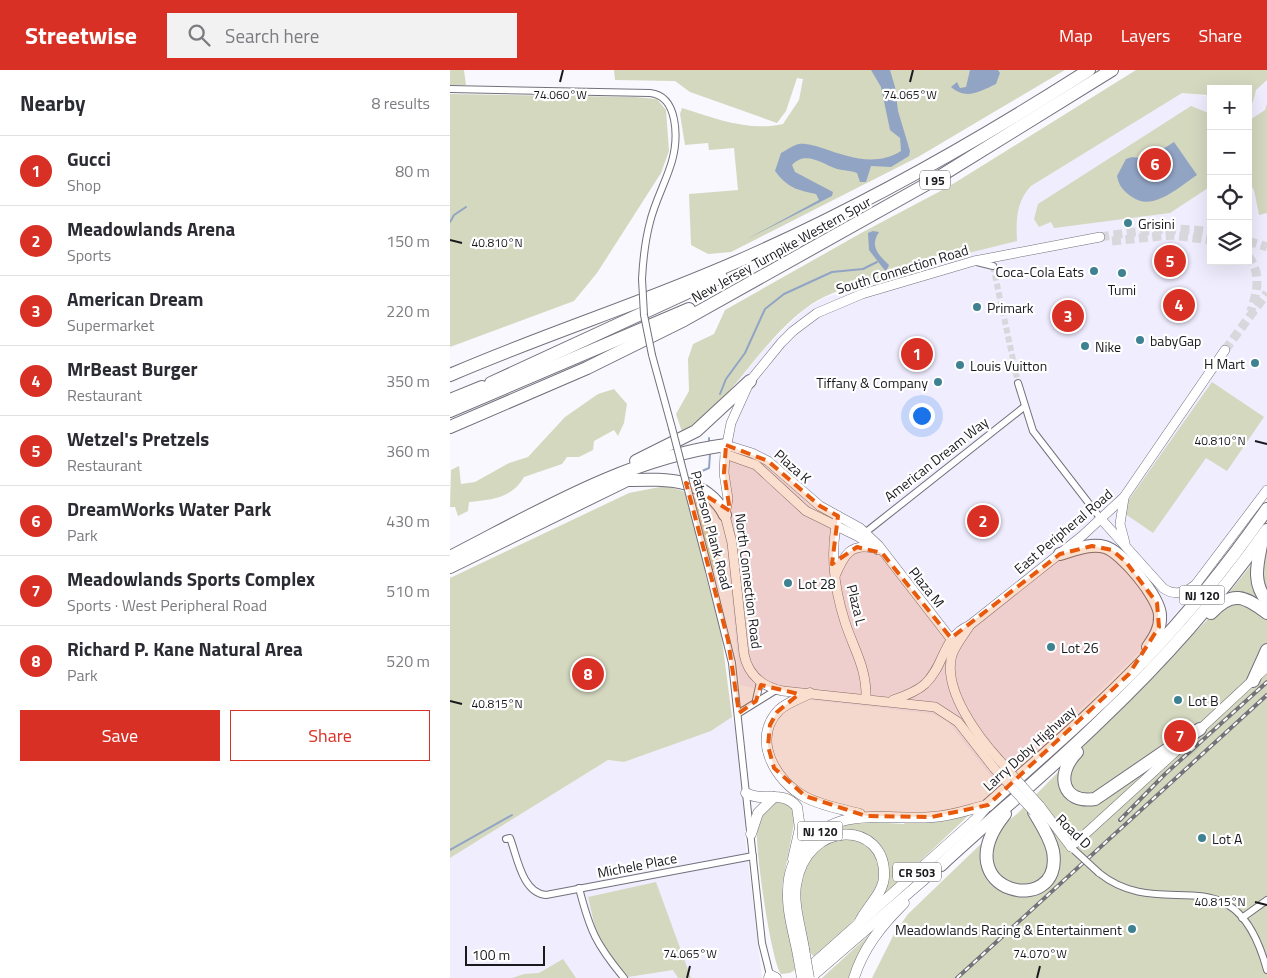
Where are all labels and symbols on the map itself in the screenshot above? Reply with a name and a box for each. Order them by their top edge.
text: 74.060°W [533,85,587,104]
text: 74.065°W [883,85,937,104]
pin: 6 [1139,145,1171,183]
road number: I 95 [920,170,950,190]
street label: New Jersey Turnpike Western Spur [687,191,875,307]
place label: Grisini [1138,213,1175,234]
marker: Grisini [1122,217,1134,229]
text: 40.810°N [471,233,523,252]
street label: South Connection Road [833,239,971,299]
pin: 5 [1154,242,1186,280]
place label: Coca-Cola Eats [996,261,1084,282]
marker: Coca-Cola Eats [1088,265,1100,277]
marker: Tumi [1116,267,1128,279]
place label: Tumi [1108,279,1136,300]
pin: 4 [1163,286,1195,324]
place label: Primark [987,297,1034,318]
pin: 3 [1052,297,1084,335]
marker: Primark [971,301,983,313]
place label: babyGap [1150,330,1201,351]
marker: babyGap [1134,334,1146,346]
pin: 1 [901,335,933,373]
place label: Nike [1095,336,1121,357]
marker: Nike [1079,340,1091,352]
place label: H Mart [1204,353,1245,374]
place label: Louis Vuitton [970,355,1047,376]
marker: H Mart [1249,357,1261,369]
marker: Louis Vuitton [954,359,966,371]
place label: Tiffany & Company [816,372,928,393]
marker: Tiffany & Company [932,376,944,388]
your location [909,403,935,429]
street label: American Dream Way [879,411,993,506]
text: 40.810°N [1194,431,1246,450]
street label: Plaza K [770,444,816,488]
street label: Paterson Plank Road [686,468,738,592]
street label: East Peripheral Road [1009,483,1117,579]
pin: 2 [967,502,999,540]
street label: North Connection Road [730,512,768,650]
street label: Plaza M [904,562,950,612]
place label: Lot 28 [798,573,836,594]
marker: Lot 28 [782,577,794,589]
street label: Plaza L [842,582,872,628]
road number: NJ 120 [1180,586,1224,604]
place label: Lot 26 [1061,637,1099,658]
marker: Lot 26 [1045,641,1057,653]
pin: 8 [572,655,604,693]
place label: Lot B [1188,690,1219,711]
text: 40.815°N [471,694,523,713]
marker: Lot B [1172,694,1184,706]
street label: Larry Doby Highway [978,700,1080,795]
pin: 7 [1164,717,1196,755]
street label: Road D [1051,809,1097,853]
road number: NJ 120 [798,821,842,840]
place label: Lot A [1212,828,1243,849]
marker: Lot A [1196,832,1208,844]
street label: Michele Place [595,847,679,883]
road number: CR 503 [893,862,941,882]
text: 40.815°N [1194,892,1246,911]
place label: Meadowlands Racing & Entertainment [895,919,1122,940]
marker: Meadowlands Racing & Entertainment [1126,923,1138,935]
scale bar [465,943,545,966]
text: 74.065°W [663,944,717,963]
text: 74.070°W [1013,944,1067,963]

